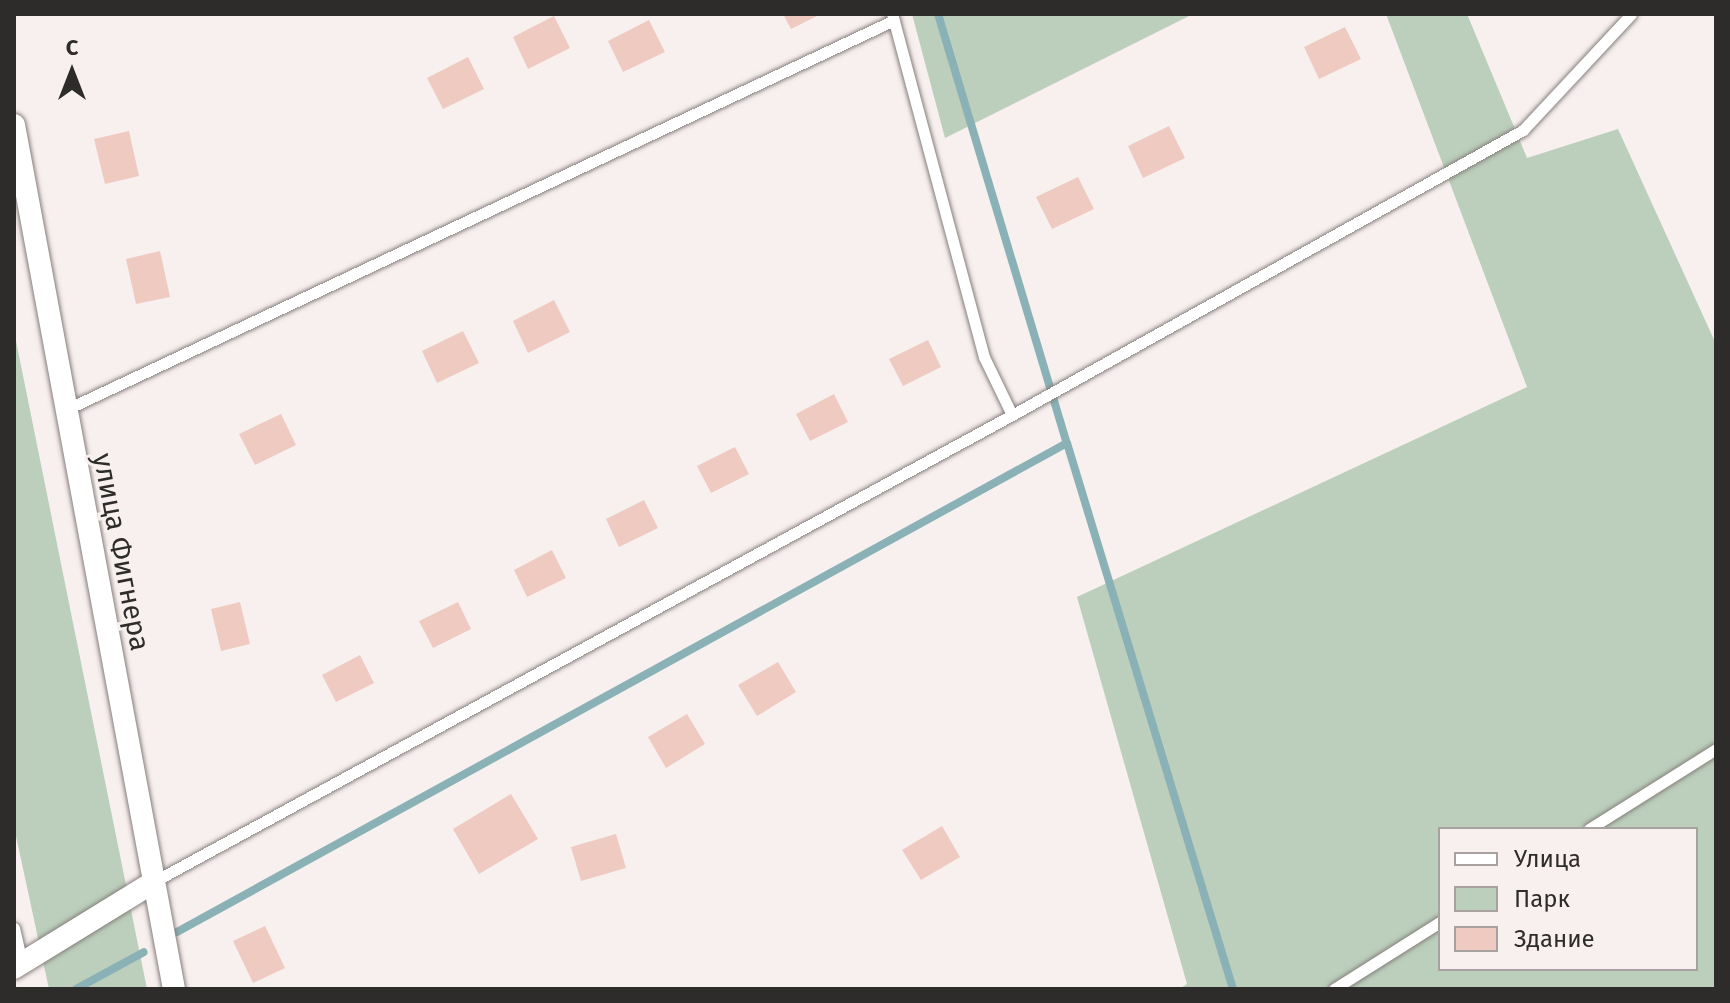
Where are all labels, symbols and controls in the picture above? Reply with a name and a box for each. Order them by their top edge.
north arrow [32,32,112,112]
text: С [66,34,78,61]
street label: улица Фигнера [85,450,157,654]
legend [1438,827,1698,971]
text: Улица [1514,845,1581,873]
text: Парк [1514,885,1570,913]
text: Здание [1514,925,1595,953]

